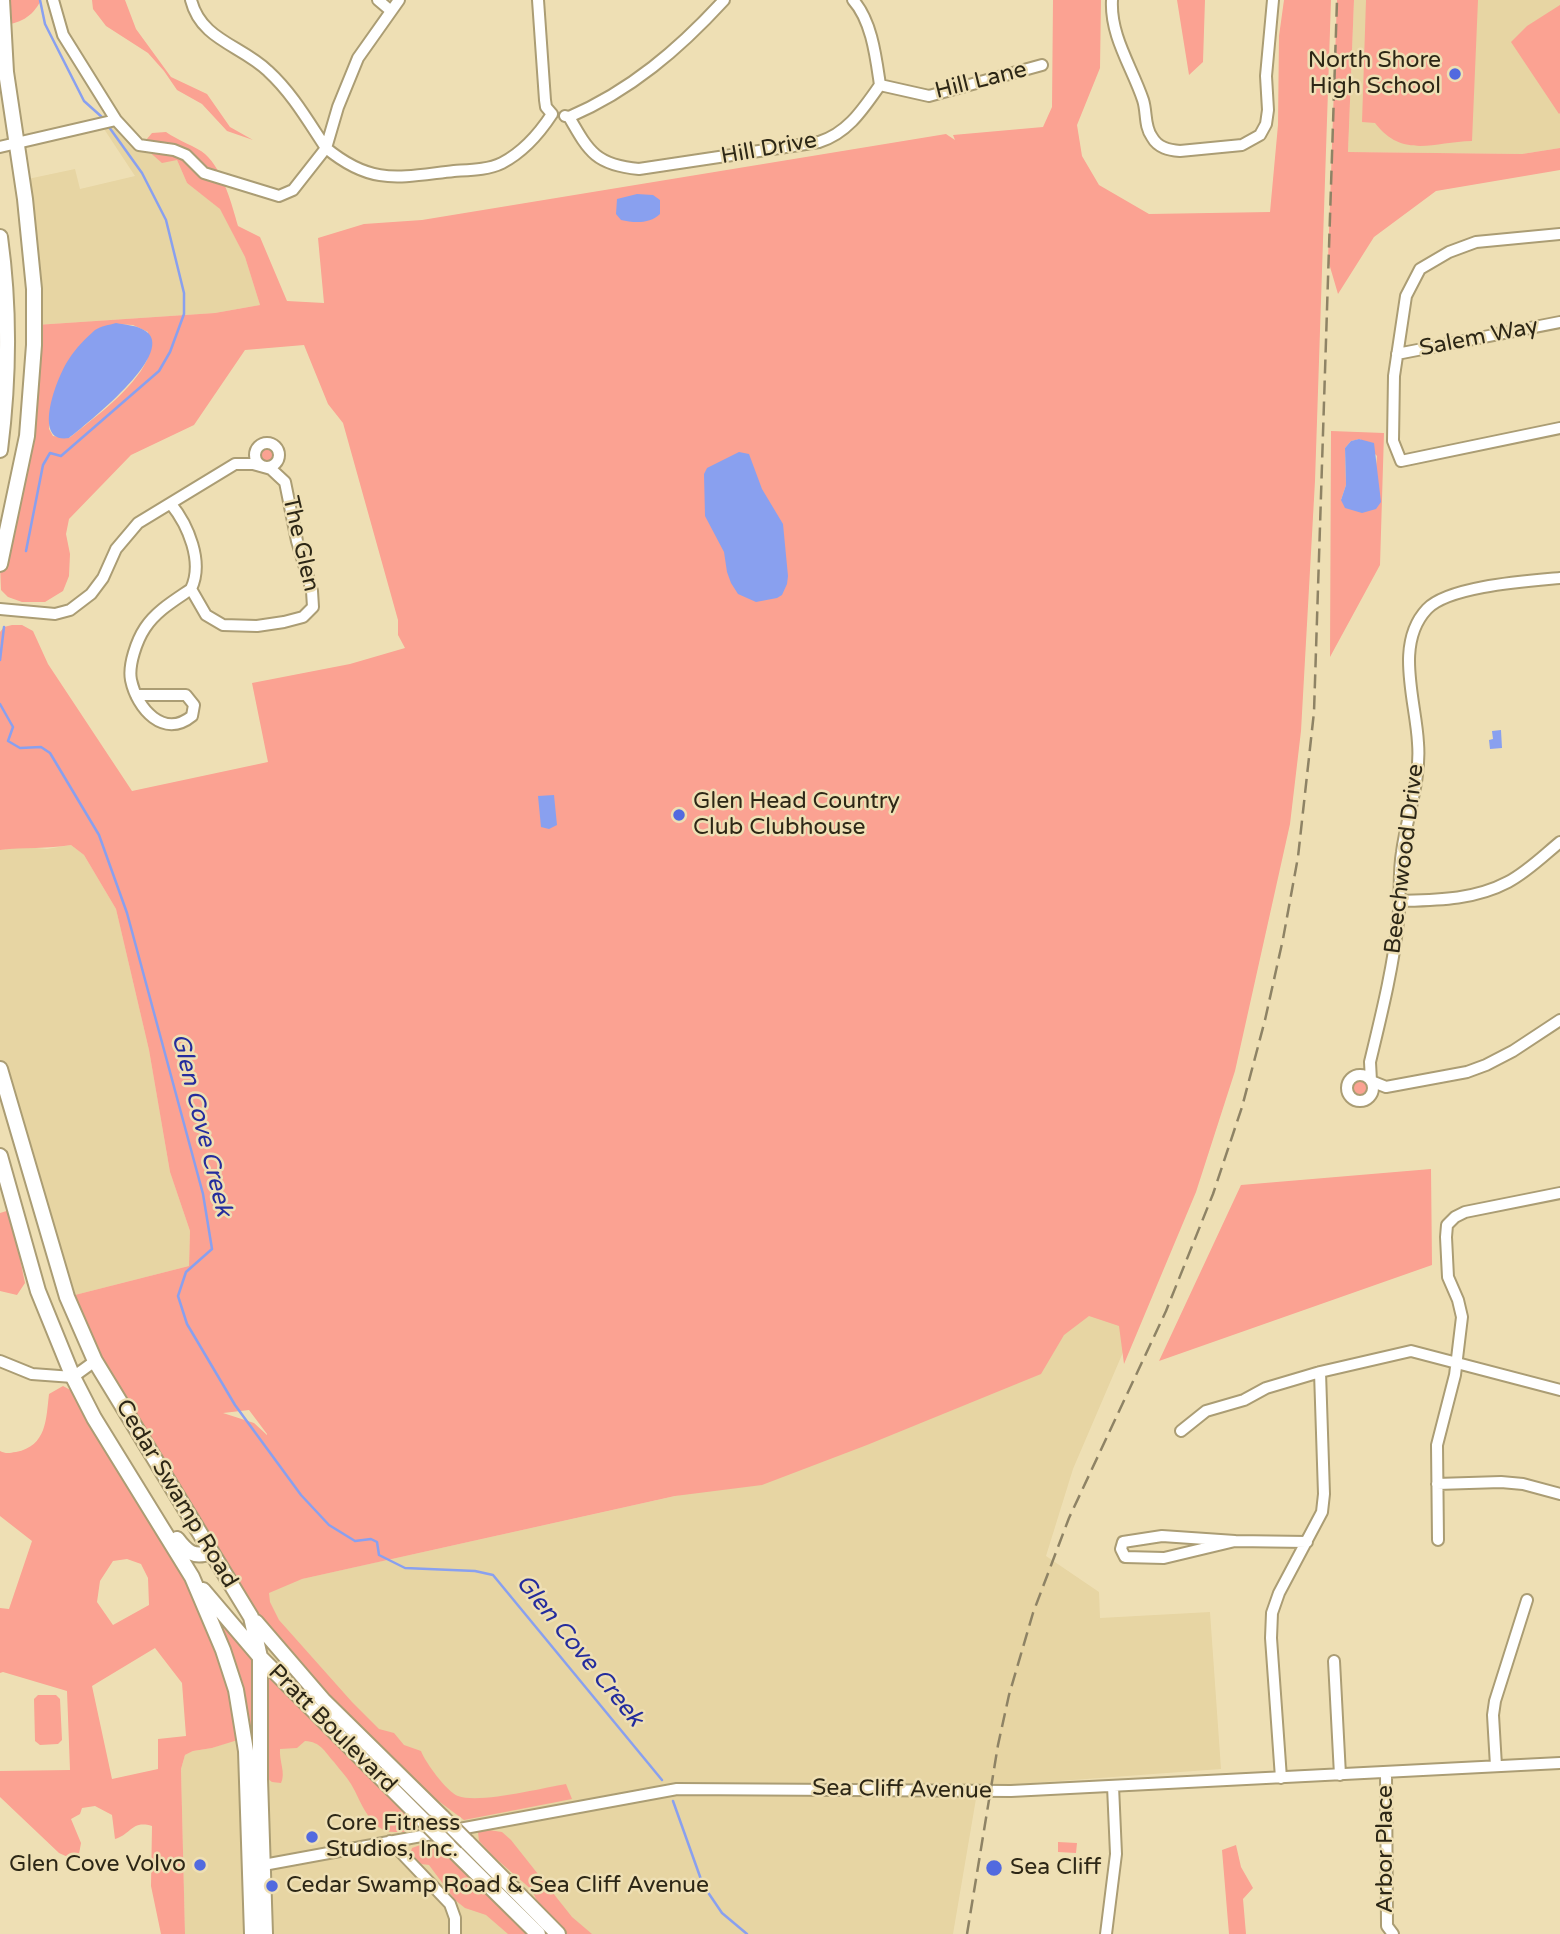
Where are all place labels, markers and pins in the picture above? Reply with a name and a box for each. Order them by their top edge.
place label: North Shore High School [1308,47,1441,101]
marker: North Shore High School [1447,66,1463,82]
place label: Glen Head Country Club Clubhouse [693,788,900,842]
marker: Glen Head Country Club Clubhouse [671,807,687,823]
place label: Core Fitness Studios, Inc. [326,1810,460,1864]
marker: Core Fitness Studios, Inc. [304,1829,320,1845]
place label: Glen Cove Volvo [9,1851,186,1879]
place label: Sea Cliff [1010,1854,1101,1882]
marker: Glen Cove Volvo [192,1857,208,1873]
marker: Sea Cliff [984,1858,1004,1878]
place label: Cedar Swamp Road & Sea Cliff Avenue [286,1872,709,1900]
marker: Cedar Swamp Road & Sea Cliff Avenue [264,1878,280,1894]

